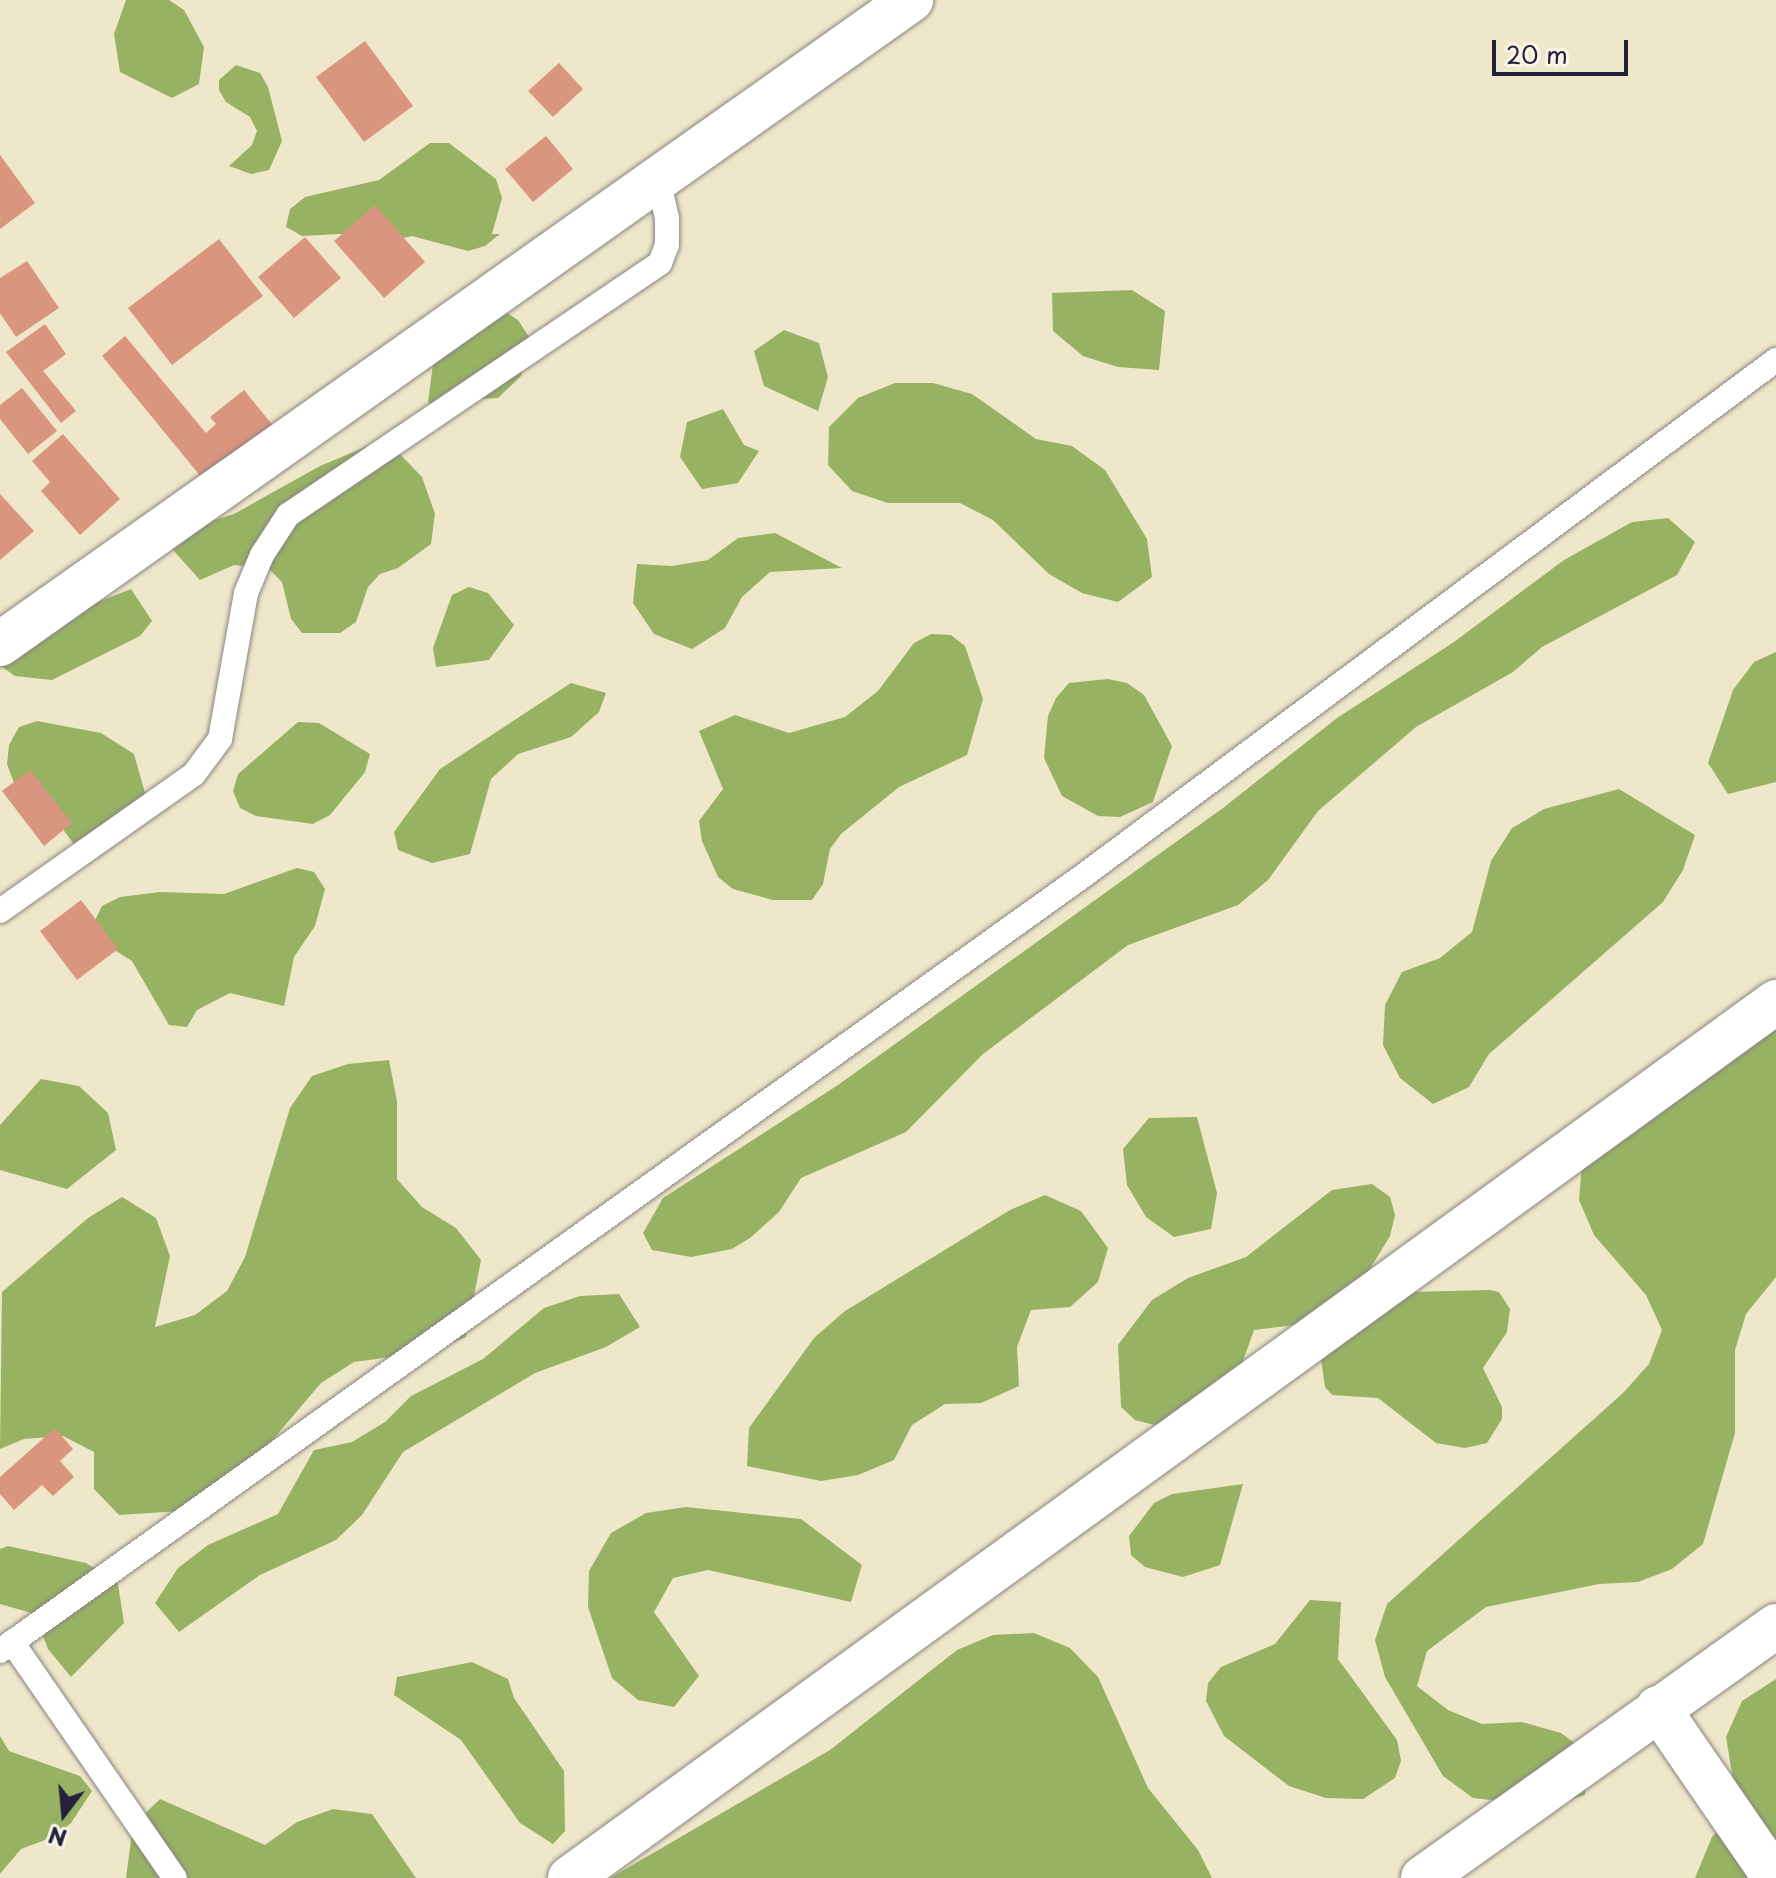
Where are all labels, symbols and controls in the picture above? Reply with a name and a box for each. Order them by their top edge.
scale bar [1496,24,1632,74]
text: 20 m [1506,36,1568,72]
north arrow [24,1774,104,1854]
text: N [44,1819,70,1856]

